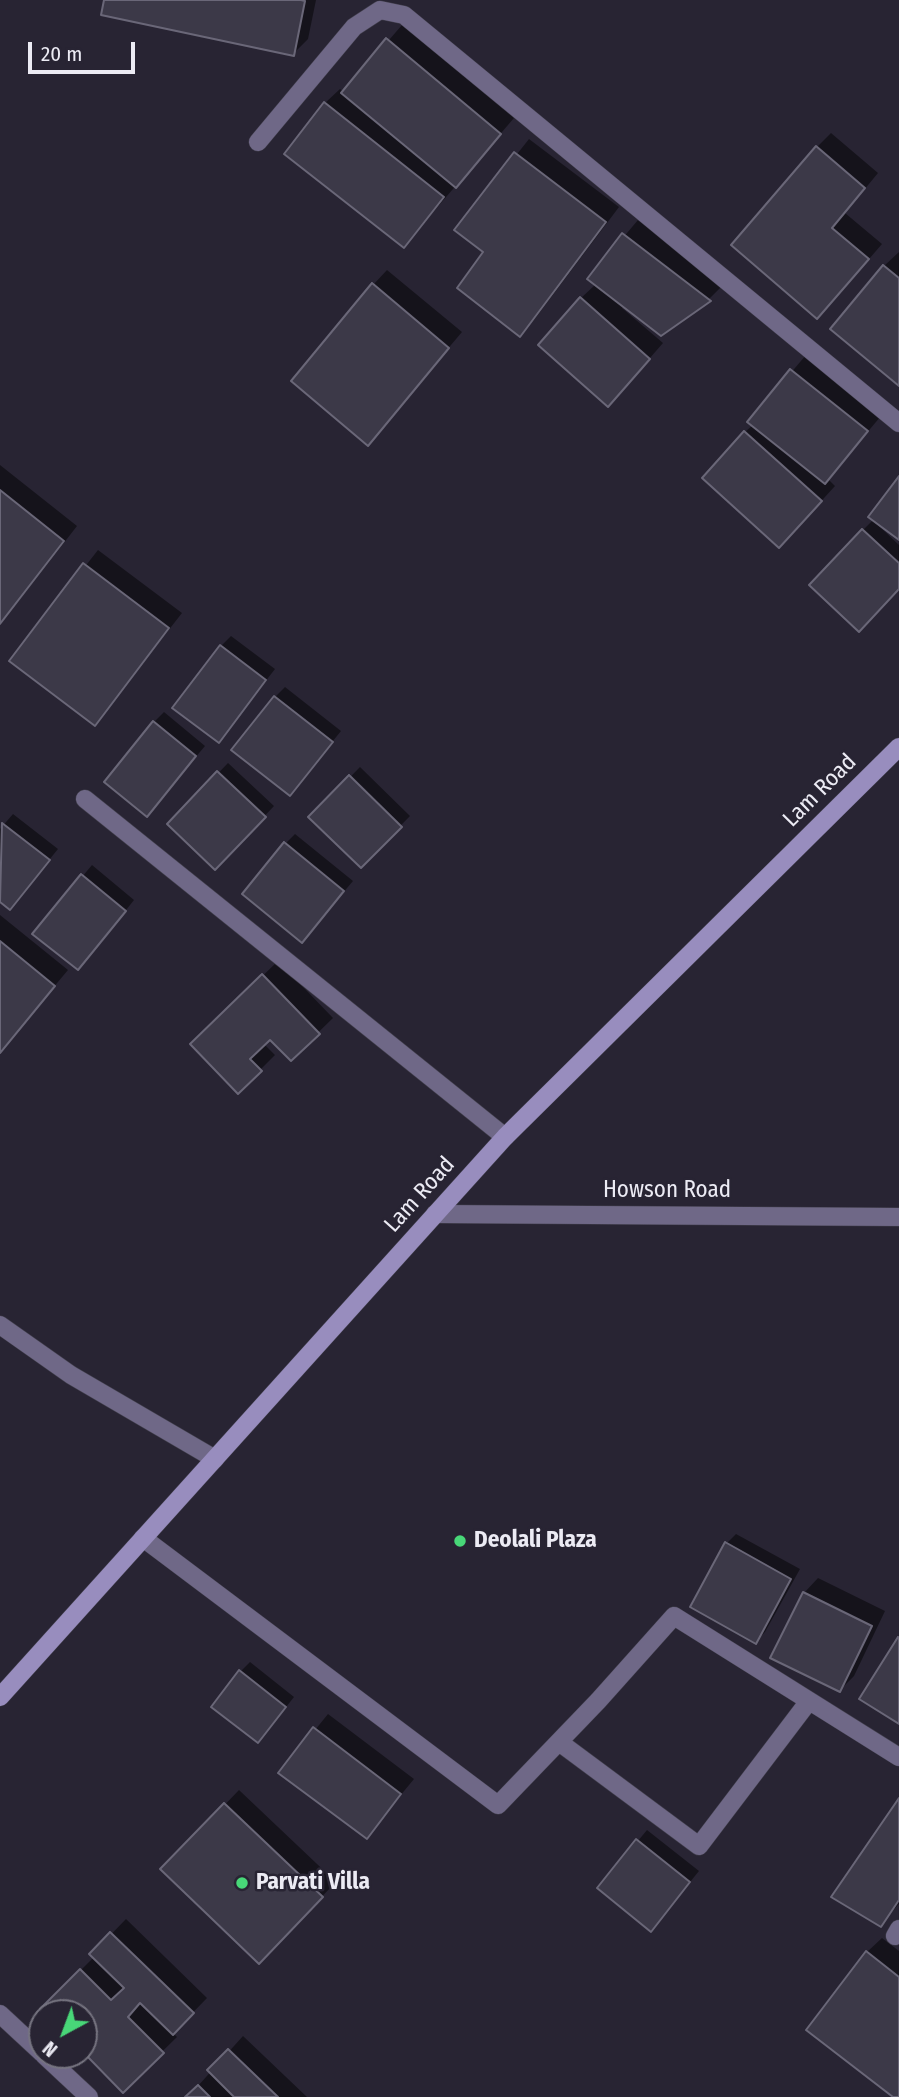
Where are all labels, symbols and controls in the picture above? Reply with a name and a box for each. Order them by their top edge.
scale bar [32,28,138,72]
text: 20 m [41,41,82,67]
street label: Lam Road [778,749,862,833]
street label: Lam Road [379,1152,461,1238]
street label: Howson Road [603,1177,731,1205]
place label: Deolali Plaza [474,1527,597,1555]
marker: Deolali Plaza [452,1533,468,1549]
place label: Parvati Villa [256,1869,370,1897]
marker: Parvati Villa [234,1875,250,1891]
north arrow [28,1999,98,2069]
text: N [38,2036,62,2061]

